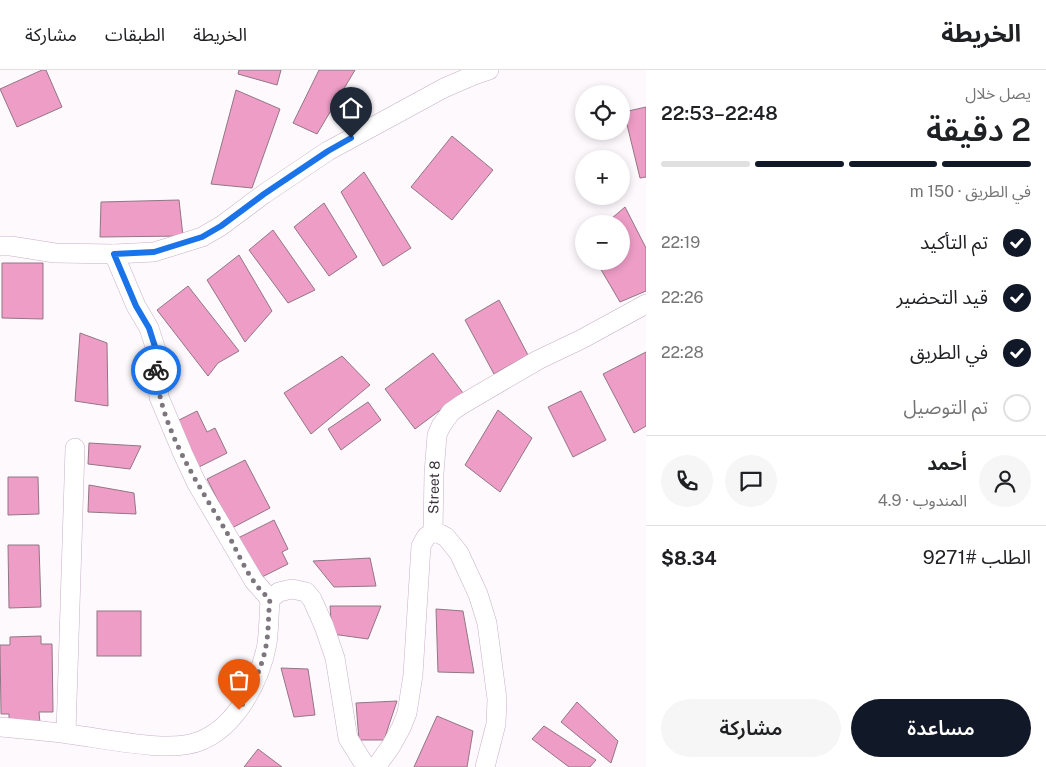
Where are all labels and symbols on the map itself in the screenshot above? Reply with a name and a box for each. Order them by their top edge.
pin [330,87,372,138]
courier [131,345,181,395]
street label: Street 8 [425,460,443,514]
pin [218,659,260,710]

